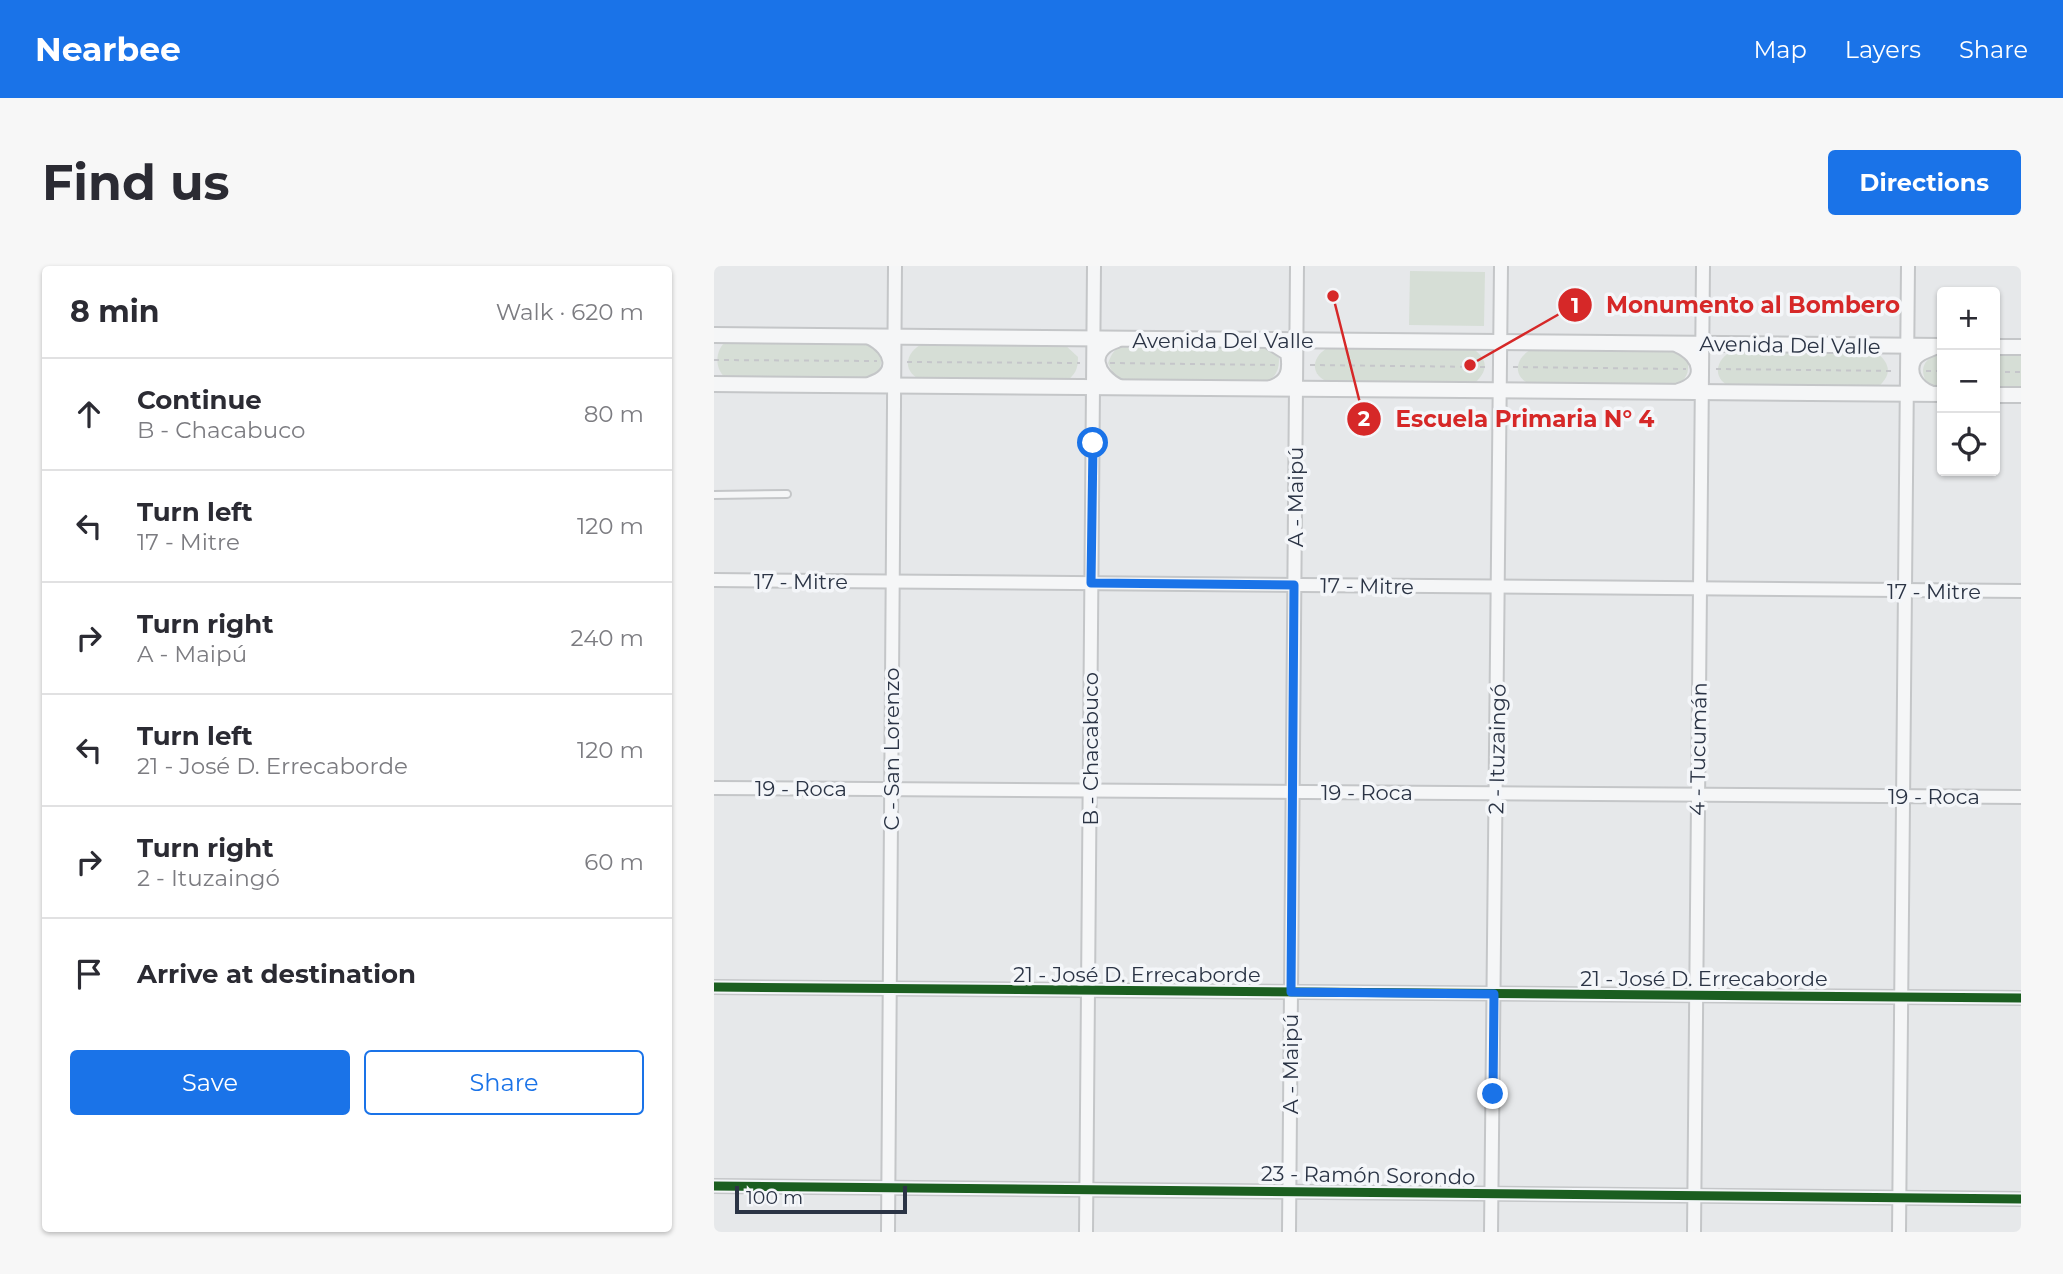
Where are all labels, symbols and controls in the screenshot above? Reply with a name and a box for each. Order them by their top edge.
text: Nearbee [35,29,181,69]
text: Map [1753,35,1807,64]
text: Layers [1845,35,1921,64]
text: Share [1959,35,2028,64]
button: Directions [1828,150,2021,215]
text: Find us [42,153,230,212]
callout: Monumento al Bombero [1557,283,1914,327]
map controls [1937,287,2000,476]
button: + [1937,287,2000,350]
text: Monumento al Bombero [1606,291,1900,319]
text: 8 min [70,293,160,330]
text: 1 [1571,293,1579,318]
text: Walk · 620 m [496,298,644,326]
street label: Avenida Del Valle [1132,328,1314,353]
street label: Avenida Del Valle [1699,331,1881,359]
button: − [1937,350,2000,413]
text: Continue [137,384,262,416]
icon: ahead [70,395,108,433]
callout: Escuela Primaria N° 4 [1346,397,1668,441]
text: 80 m [584,400,644,428]
text: Escuela Primaria N° 4 [1396,405,1655,433]
text: 2 [1358,406,1370,431]
button: locate [1937,413,2000,476]
text: B - Chacabuco [137,416,305,444]
route start [1077,427,1108,458]
street label: A - Maipú [1283,447,1308,547]
text: Turn left [137,496,253,528]
icon: left [70,507,108,545]
text: 120 m [577,512,644,540]
text: 17 - Mitre [137,528,240,556]
street label: 17 - Mitre [754,569,848,594]
street label: 17 - Mitre [1320,573,1414,599]
street label: 17 - Mitre [1887,579,1981,604]
text: Turn right [137,608,273,640]
icon: right [70,619,108,657]
text: 240 m [571,624,644,652]
text: A - Maipú [137,640,247,668]
street label: C - San Lorenzo [879,667,904,831]
street label: B - Chacabuco [1078,672,1103,826]
street label: 4 - Tucumán [1684,682,1712,816]
street label: 2 - Ituzaingó [1483,684,1511,814]
text: Turn left [137,720,253,752]
icon: left [70,731,108,769]
text: 120 m [577,736,644,764]
text: 21 - José D. Errecaborde [137,752,408,780]
street label: 19 - Roca [755,776,847,801]
street label: 19 - Roca [1321,780,1413,805]
street label: 19 - Roca [1888,784,1980,809]
text: Turn right [137,832,273,864]
icon: right [70,843,108,881]
text: 60 m [584,848,644,876]
text: 2 - Ituzaingó [137,864,280,892]
icon: arrive [70,955,108,993]
text: Arrive at destination [137,958,416,990]
street label: 21 - José D. Errecaborde [1013,962,1261,987]
street label: 21 - José D. Errecaborde [1580,966,1828,991]
street label: A - Maipú [1278,1014,1303,1114]
button: Save [70,1050,350,1115]
button: Share [364,1050,644,1115]
route end [1477,1078,1508,1109]
street label: 23 - Ramón Sorondo [1261,1161,1475,1189]
scale bar [735,1183,906,1215]
text: 100 m [746,1186,803,1209]

